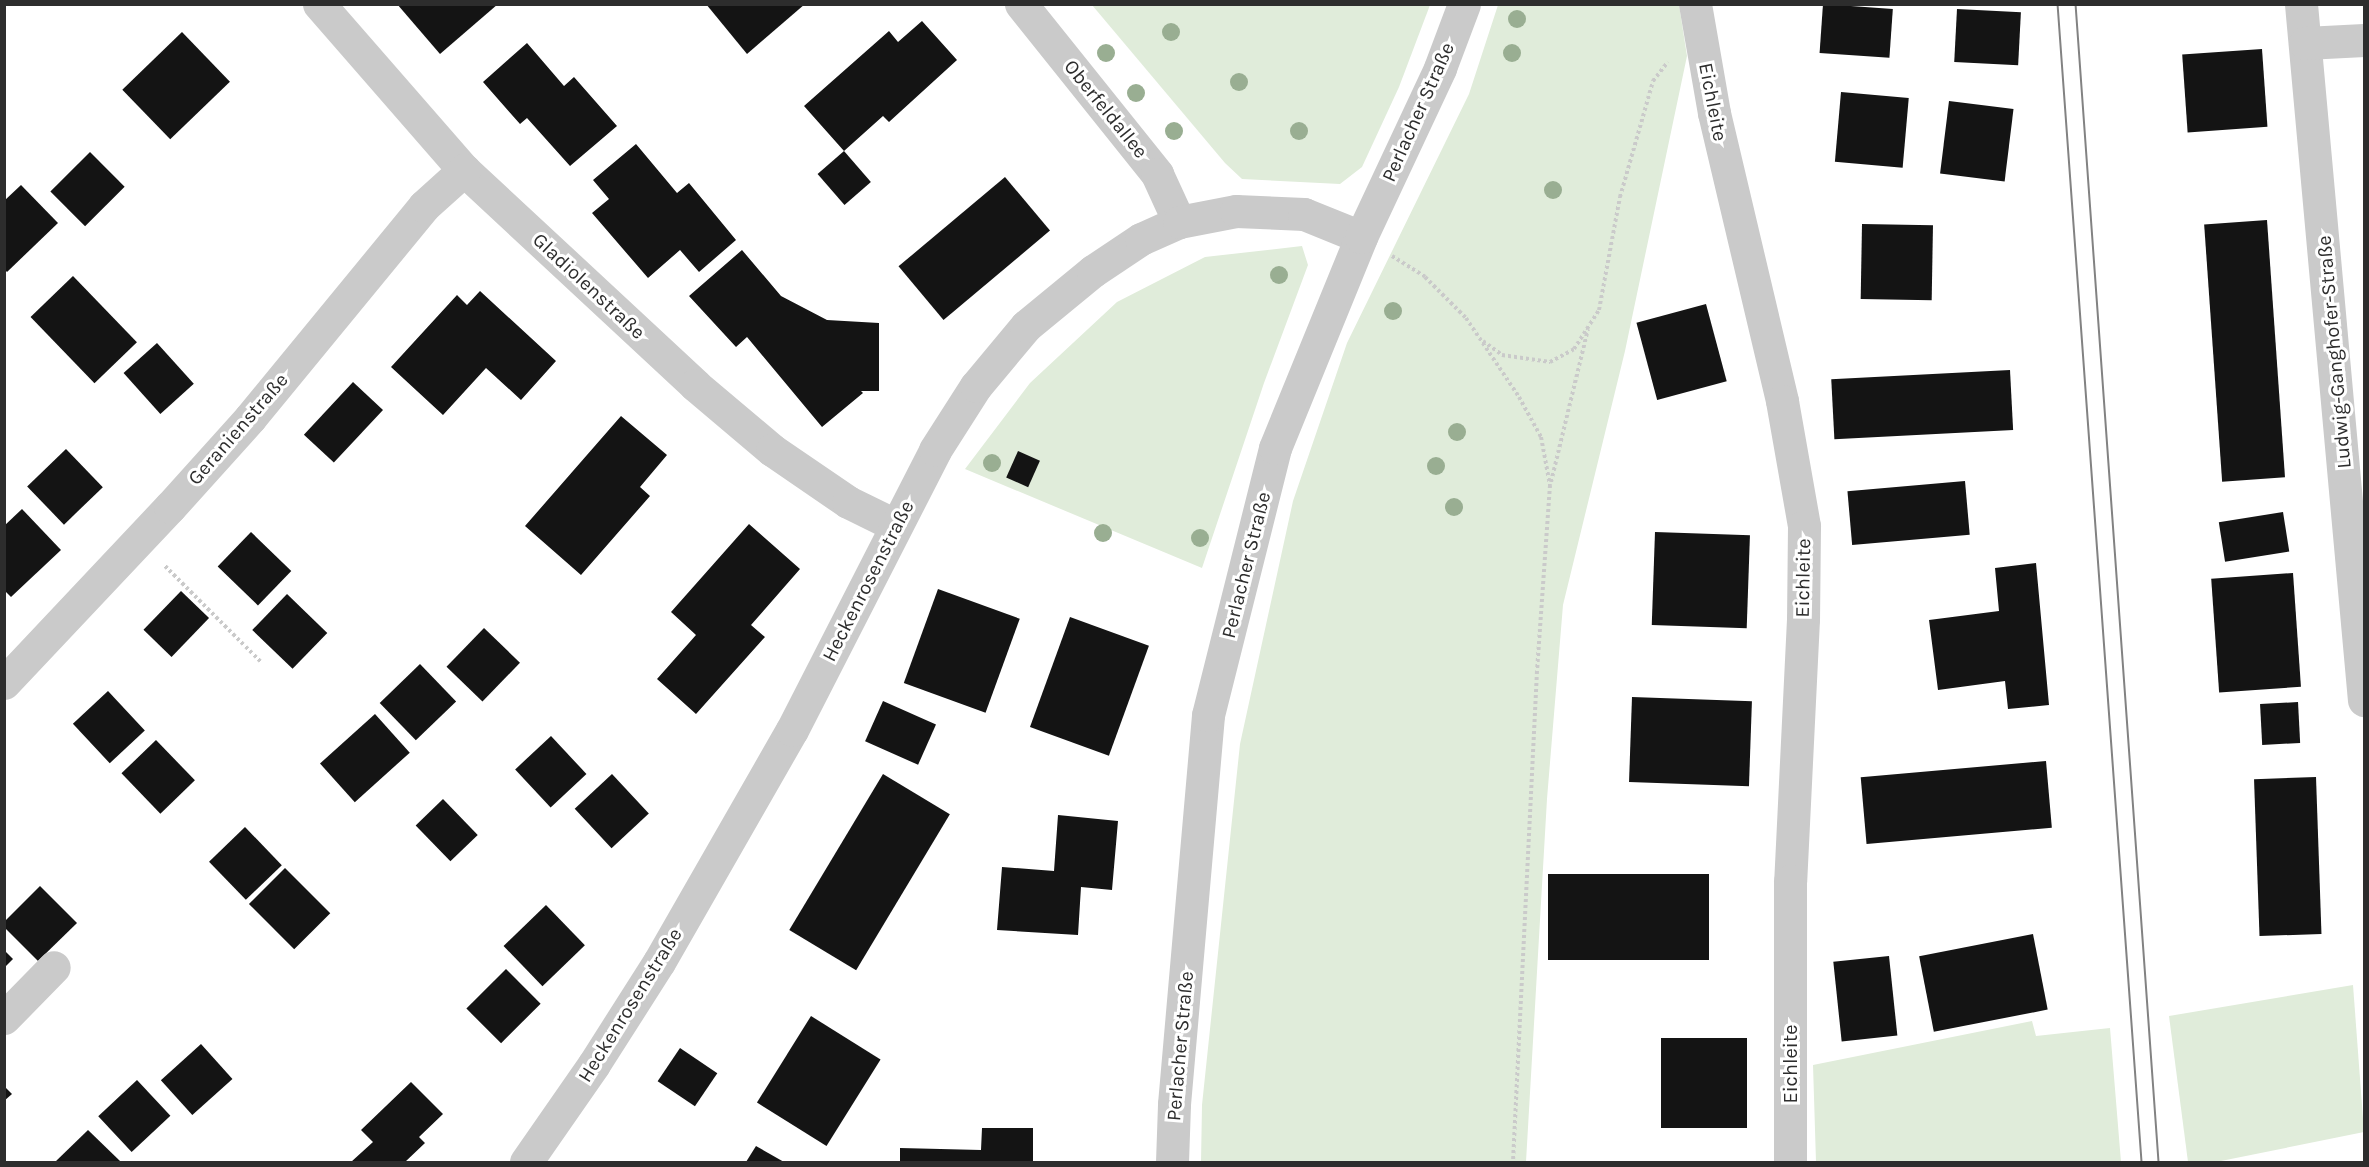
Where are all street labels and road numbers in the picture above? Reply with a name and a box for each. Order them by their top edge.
street label: Perlacher Straße [1376,39,1460,185]
street label: Oberfeldallee [1059,55,1153,163]
street label: Eichleite [1694,61,1732,143]
street label: Gladiolenstraße [528,228,650,344]
street label: Ludwig-Ganghofer-Straße [2312,234,2356,470]
street label: Geranienstraße [183,368,293,490]
street label: Perlacher Straße [1216,489,1276,641]
street label: Heckenrosenstraße [817,497,919,665]
street label: Eichleite [1790,538,1816,618]
street label: Heckenrosenstraße [573,923,687,1087]
street label: Perlacher Straße [1161,970,1199,1122]
street label: Eichleite [1778,1024,1802,1104]

